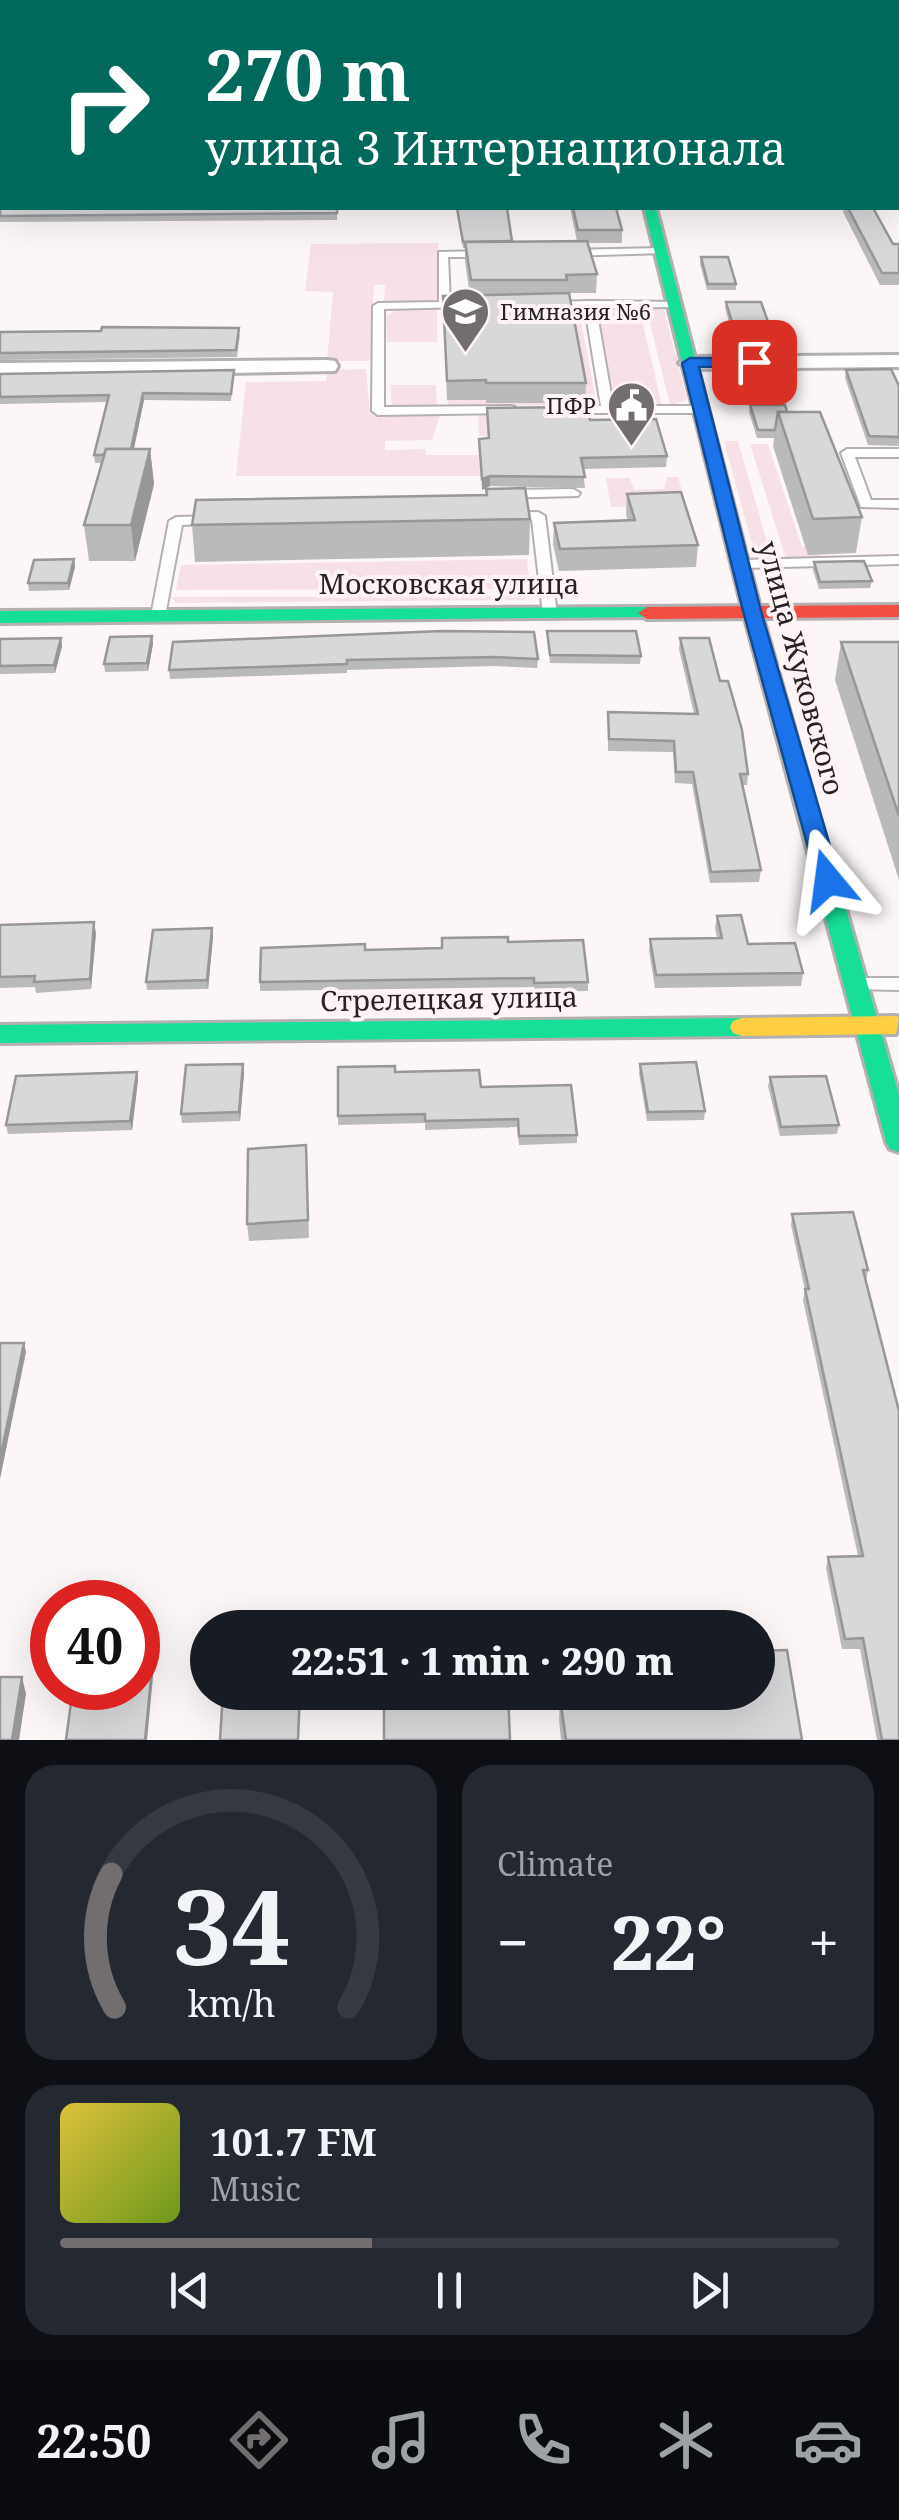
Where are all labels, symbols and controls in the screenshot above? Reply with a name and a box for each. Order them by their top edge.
text: 270 m [205,26,411,122]
icon: right [40,40,170,170]
text: улица 3 Интернационала [205,117,786,178]
school or university icon: Гимназия №6 [439,286,491,354]
place label: Гимназия №6 [500,296,651,326]
pin [712,320,797,405]
icon: arrive [727,335,782,390]
public building icon: ПФР [605,380,657,448]
place label: ПФР [546,390,596,420]
street label: улица Жуковского [750,537,854,799]
street label: Московская улица [319,564,579,602]
position arrow [776,828,880,932]
street label: Стрелецкая улица [320,977,578,1019]
speed limit sign: 40 [30,1580,160,1710]
text: 22:51 · 1 min · 290 m [291,1634,674,1686]
text: Climate [497,1842,613,1885]
text: 34 [172,1854,290,1995]
text: 22° [611,1890,726,1992]
text: − [497,1904,529,1979]
text: + [808,1904,839,1979]
text: km/h [187,1979,275,2027]
text: 101.7 FM [210,2115,377,2167]
text: Music [210,2167,301,2210]
icon: previous [162,2263,217,2318]
icon: pause [422,2263,477,2318]
icon: next [682,2263,737,2318]
icon: directions [224,2405,294,2475]
icon: music [366,2405,436,2475]
icon: phone [508,2405,578,2475]
icon: climate [651,2405,721,2475]
icon: car [793,2405,863,2475]
text: 22:50 [36,2410,152,2471]

